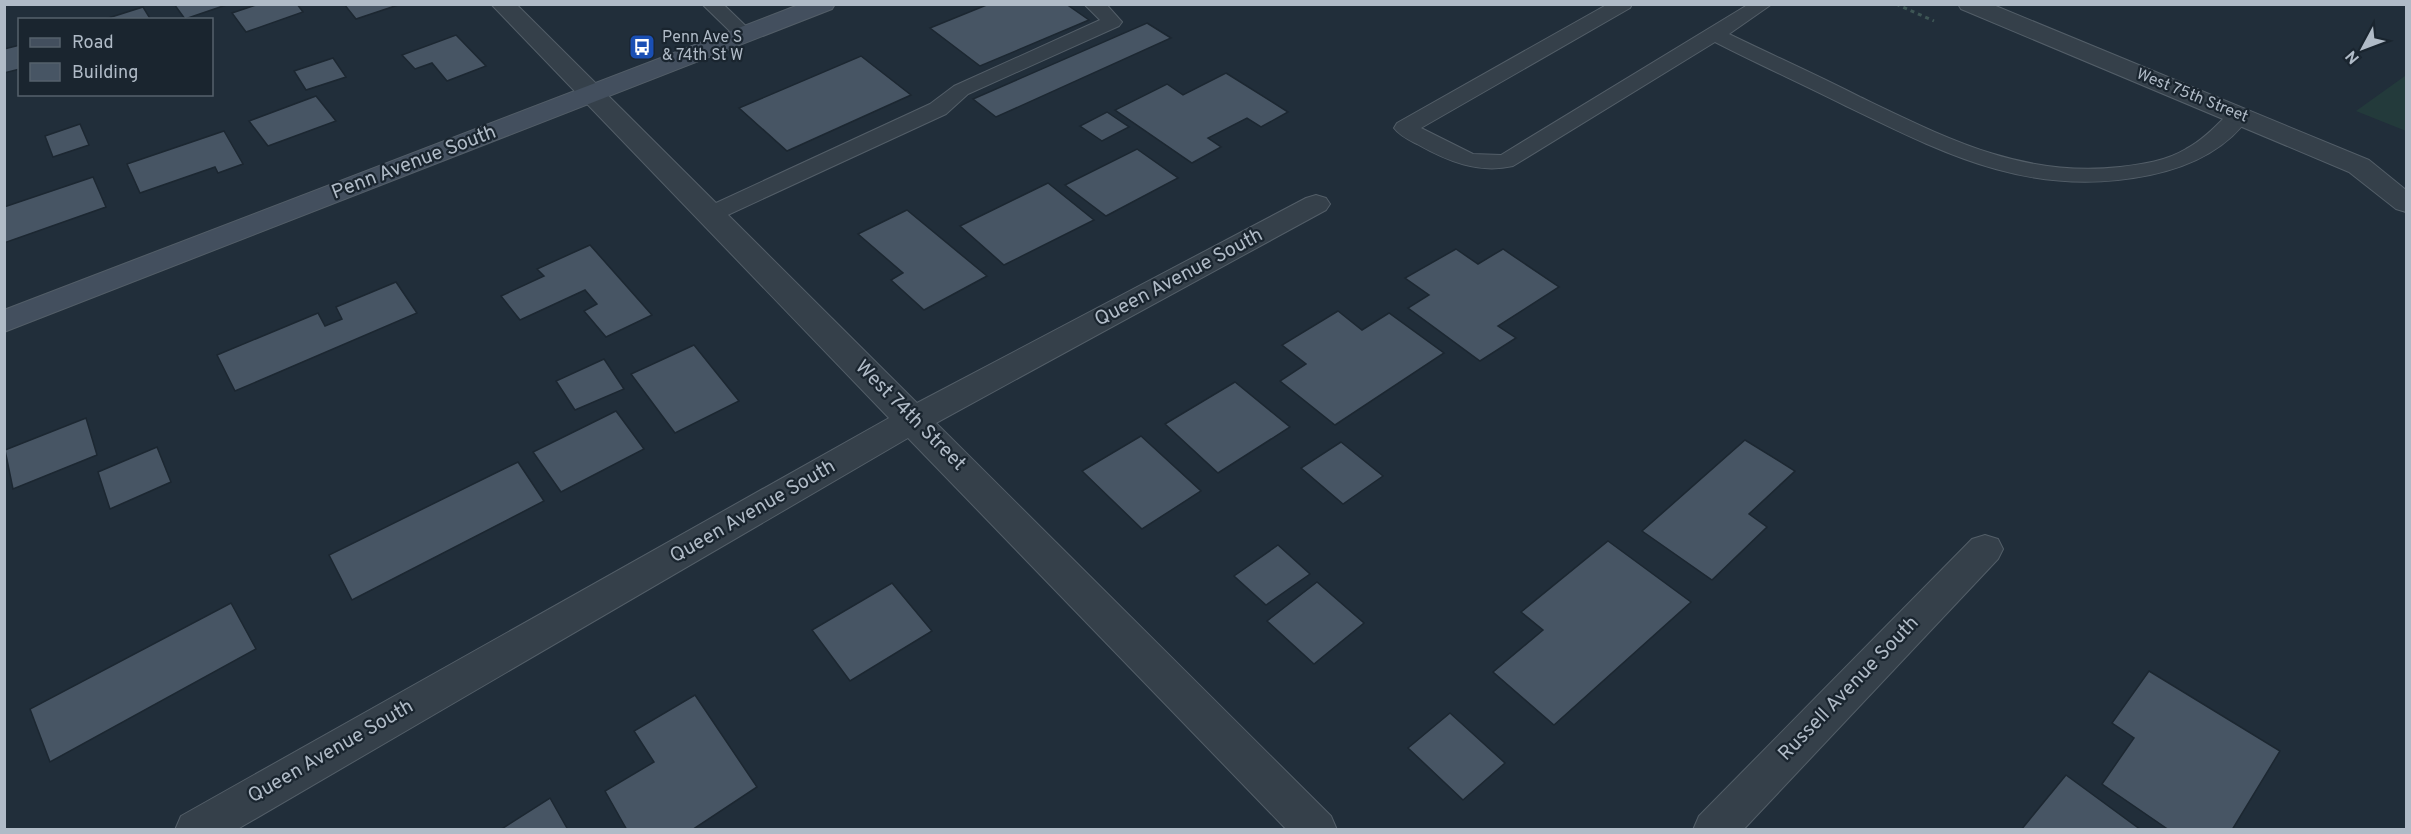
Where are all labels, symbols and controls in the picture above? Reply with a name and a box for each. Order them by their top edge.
legend [18,18,213,96]
north arrow [2333,18,2393,78]
place label: Penn Ave S & 74th St W [662,28,744,66]
text: Road [72,32,114,55]
bus stop icon: Penn Ave S & 74th St W [627,32,657,62]
text: N [2342,46,2365,67]
text: Building [72,62,138,85]
street label: West 75th Street [2133,64,2251,128]
street label: Penn Avenue South [328,120,500,206]
street label: Queen Avenue South [1090,223,1268,333]
street label: West 74th Street [849,355,971,477]
street label: Queen Avenue South [666,454,840,570]
street label: Russell Avenue South [1773,611,1925,767]
street label: Queen Avenue South [244,694,418,810]

